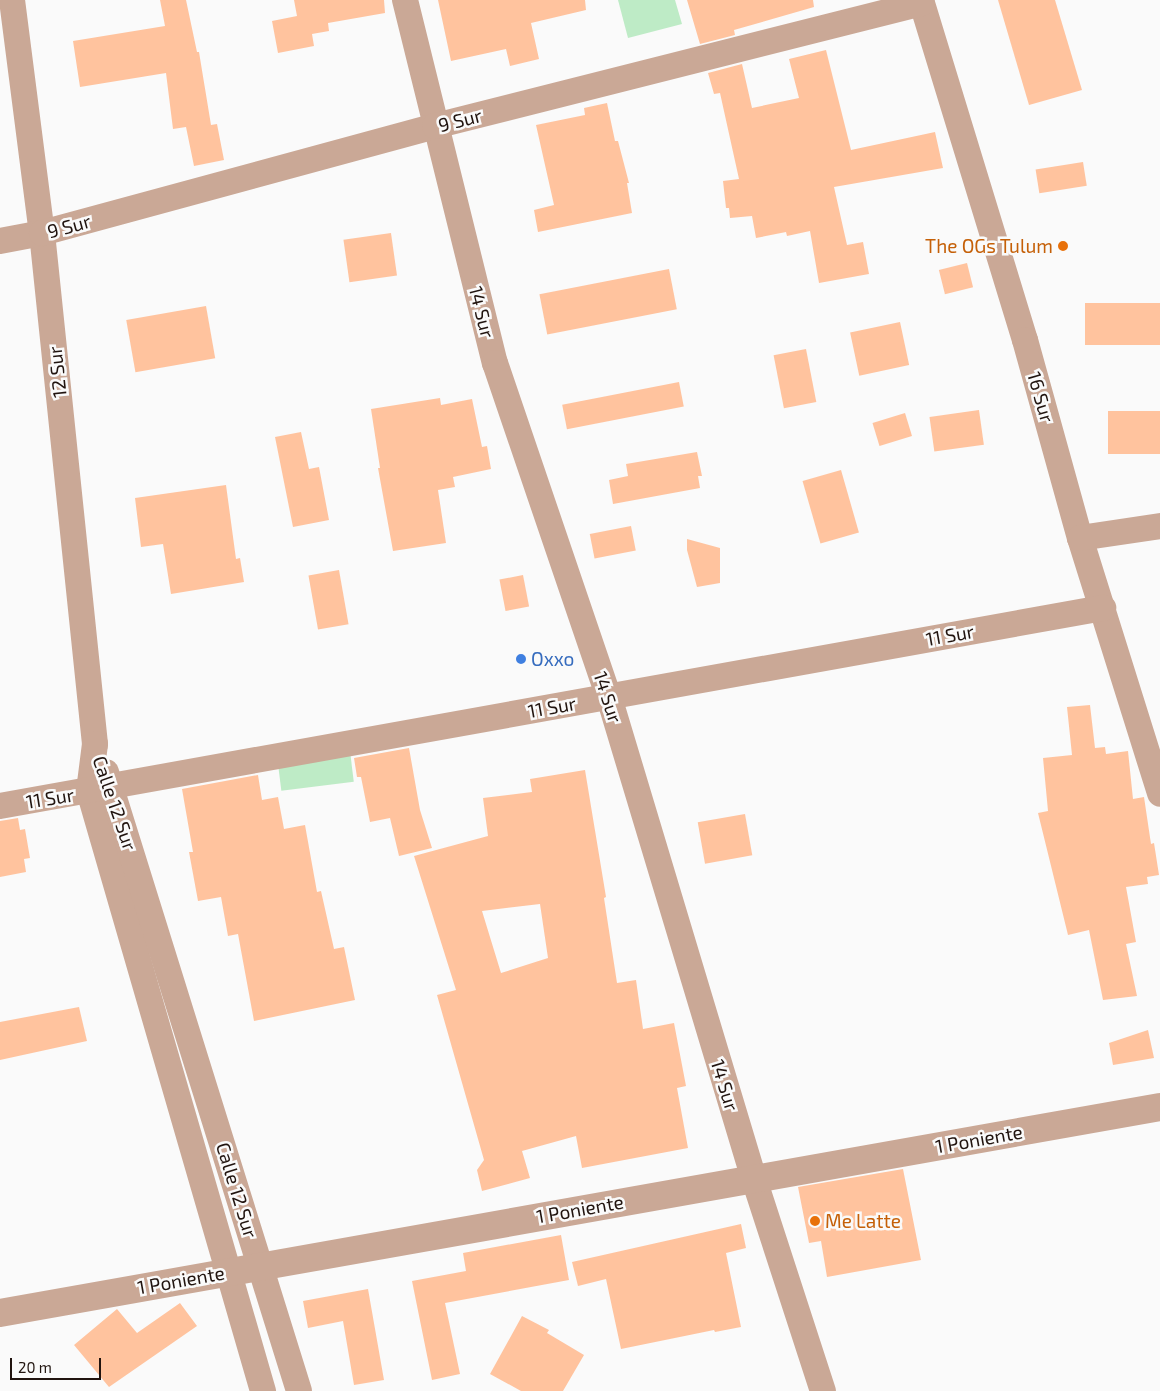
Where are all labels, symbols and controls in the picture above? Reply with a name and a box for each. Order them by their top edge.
street label: 9 Sur [436,104,484,136]
street label: 9 Sur [45,209,93,243]
place label: The OGs Tulum [925,235,1053,257]
marker: The OGs Tulum [1057,240,1069,252]
street label: 14 Sur [465,284,499,340]
street label: 12 Sur [43,345,71,399]
street label: 16 Sur [1023,369,1059,425]
street label: 11 Sur [924,620,976,650]
place label: Oxxo [531,648,574,670]
marker: Oxxo [515,653,527,665]
street label: 14 Sur [589,668,627,726]
street label: 11 Sur [526,692,578,722]
street label: Calle 12 Sur [88,753,142,853]
street label: 11 Sur [24,783,76,813]
street label: 14 Sur [706,1057,744,1113]
street label: 1 Poniente [934,1120,1024,1158]
street label: Calle 12 Sur [212,1140,262,1240]
street label: 1 Poniente [535,1190,625,1228]
place label: Me Latte [825,1210,901,1232]
marker: Me Latte [809,1215,821,1227]
street label: 1 Poniente [136,1261,226,1299]
scale bar [12,1348,104,1380]
text: 20 m [18,1358,52,1376]

